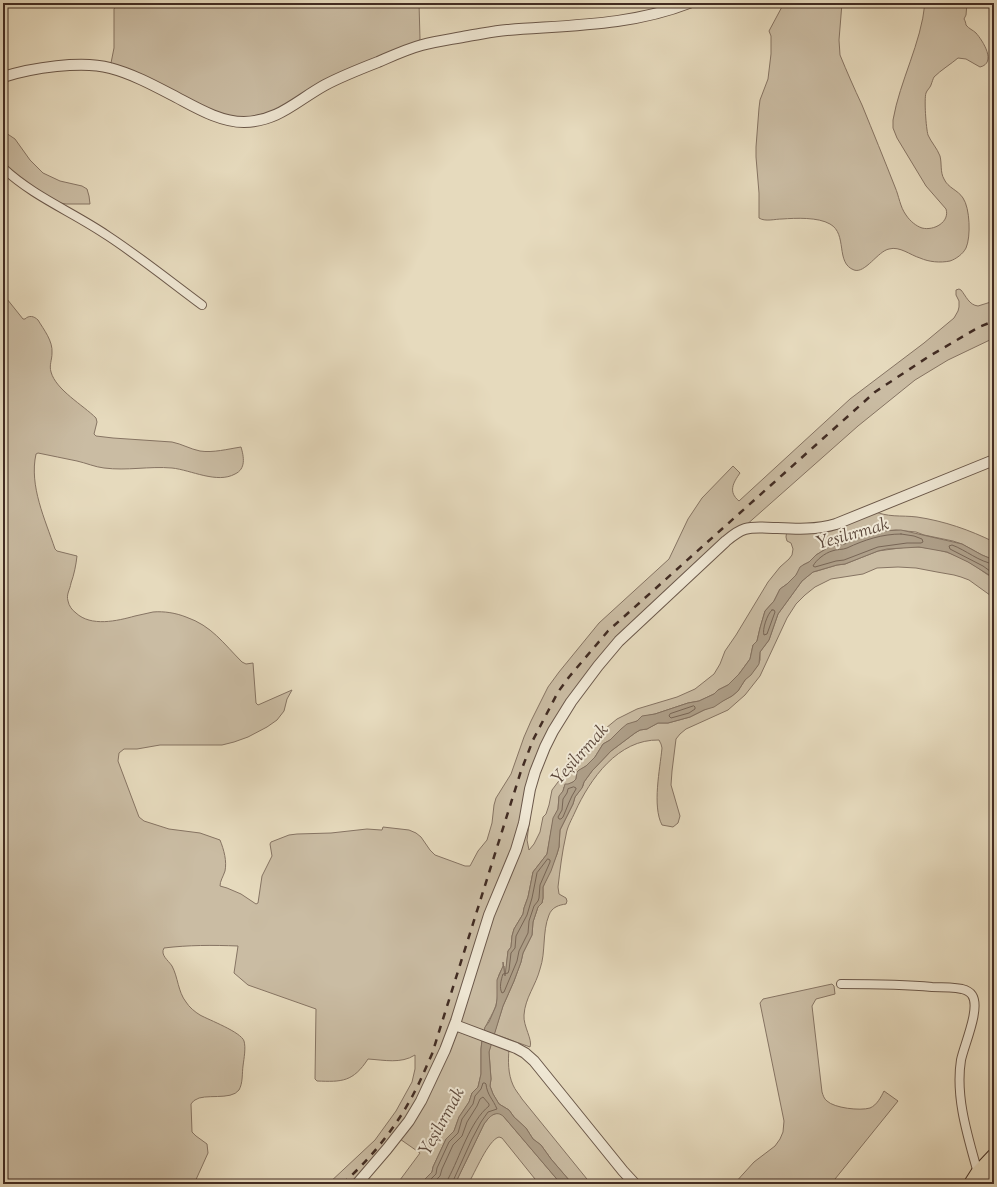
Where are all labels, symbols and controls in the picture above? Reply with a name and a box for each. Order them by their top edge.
water label: Yeşilırmak [814,512,892,558]
water label: Yeşilırmak [546,719,616,791]
water label: Yeşilırmak [414,1083,472,1161]

